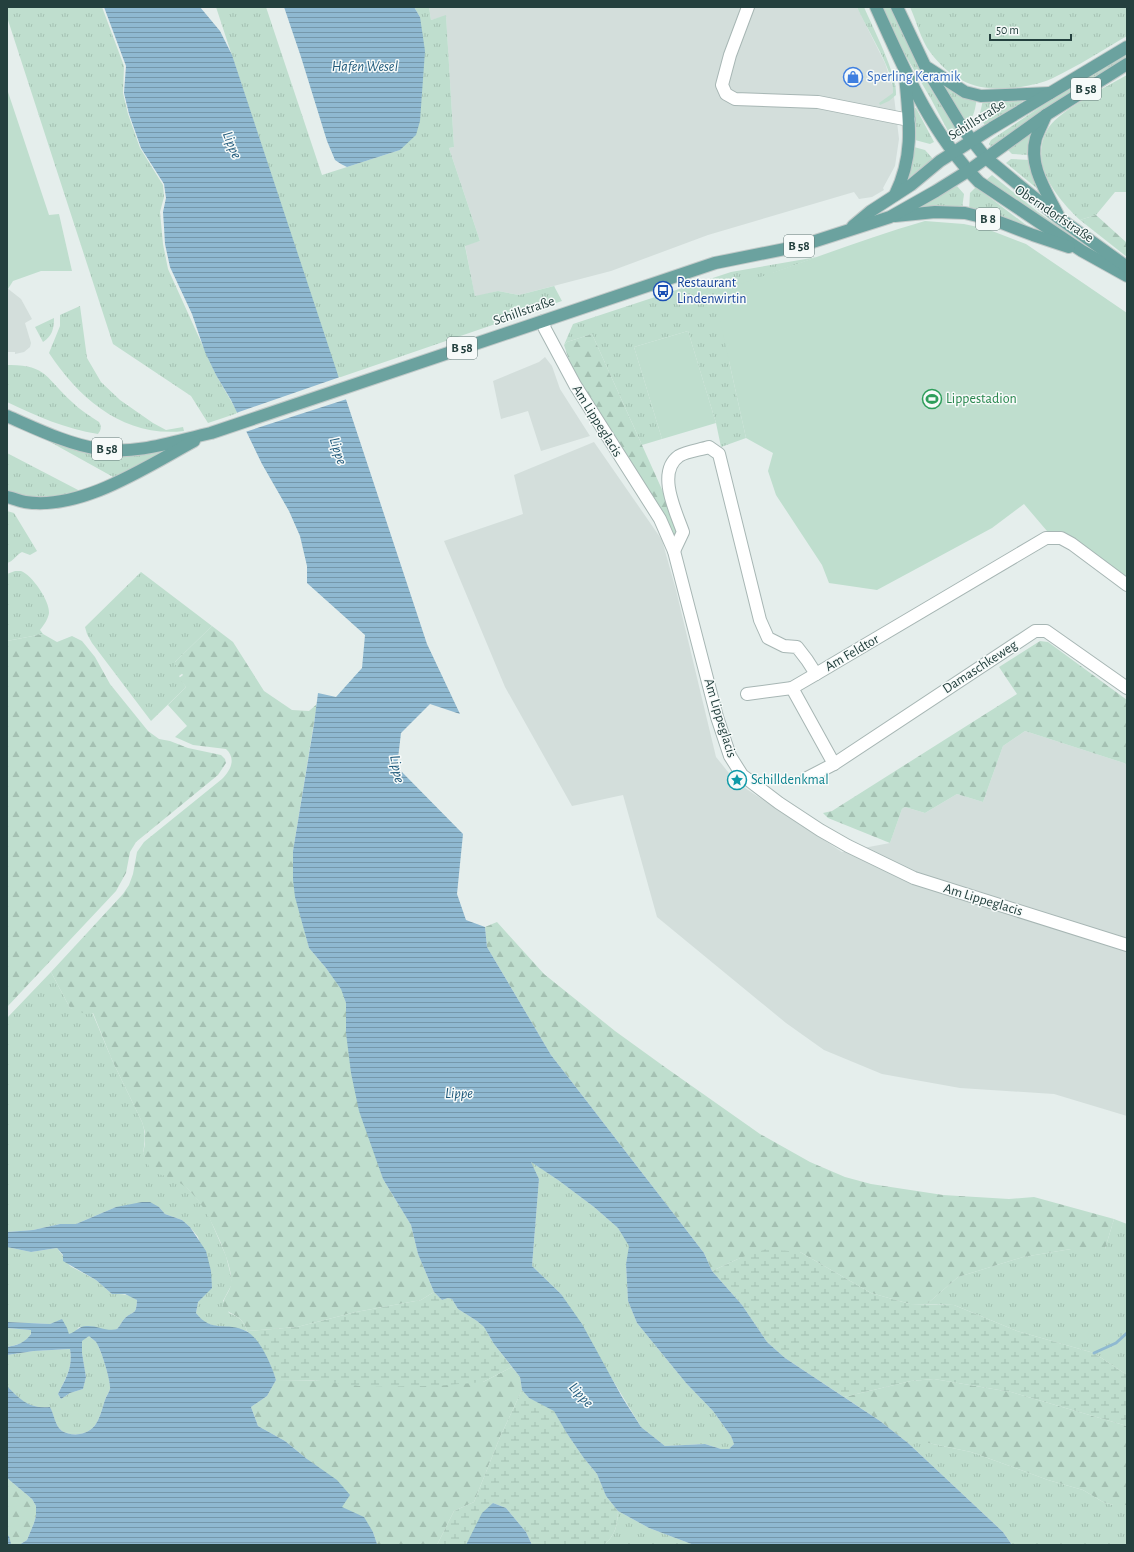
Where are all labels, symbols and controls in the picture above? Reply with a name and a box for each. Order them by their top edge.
scale bar [990,16,1071,42]
text: 50 m [996,24,1019,36]
water label: Hafen Wesel [332,59,399,74]
shop icon: Sperling Keramik [842,66,864,88]
place label: Sperling Keramik [867,70,961,84]
road number: B 58 [1071,78,1101,100]
street label: Schillstraße [946,97,1008,143]
water label: Lippe [220,129,245,161]
street label: Oberndorfstraße [1012,183,1096,245]
road number: B 8 [976,208,1000,230]
road number: B 58 [784,235,814,257]
place label: Restaurant Lindenwirtin [677,276,747,306]
bus stop icon: Restaurant Lindenwirtin [652,280,674,302]
street label: Schillstraße [491,294,557,328]
road number: B 58 [447,337,477,359]
street label: Am Lippeglacis [569,383,625,459]
sports icon: Lippestadion [921,388,943,410]
place label: Lippestadion [946,392,1017,406]
water label: Lippe [327,435,350,467]
road number: B 58 [92,438,122,460]
street label: Am Feldtor [823,632,882,674]
street label: Damaschkeweg [940,638,1020,696]
street label: Am Lippeglacis [701,677,739,759]
water label: Lippe [387,754,407,785]
place icon: Schilldenkmal [726,769,748,791]
place label: Schilldenkmal [751,773,829,787]
street label: Am Lippeglacis [942,881,1024,919]
water label: Lippe [445,1086,473,1101]
water label: Lippe [566,1380,596,1411]

